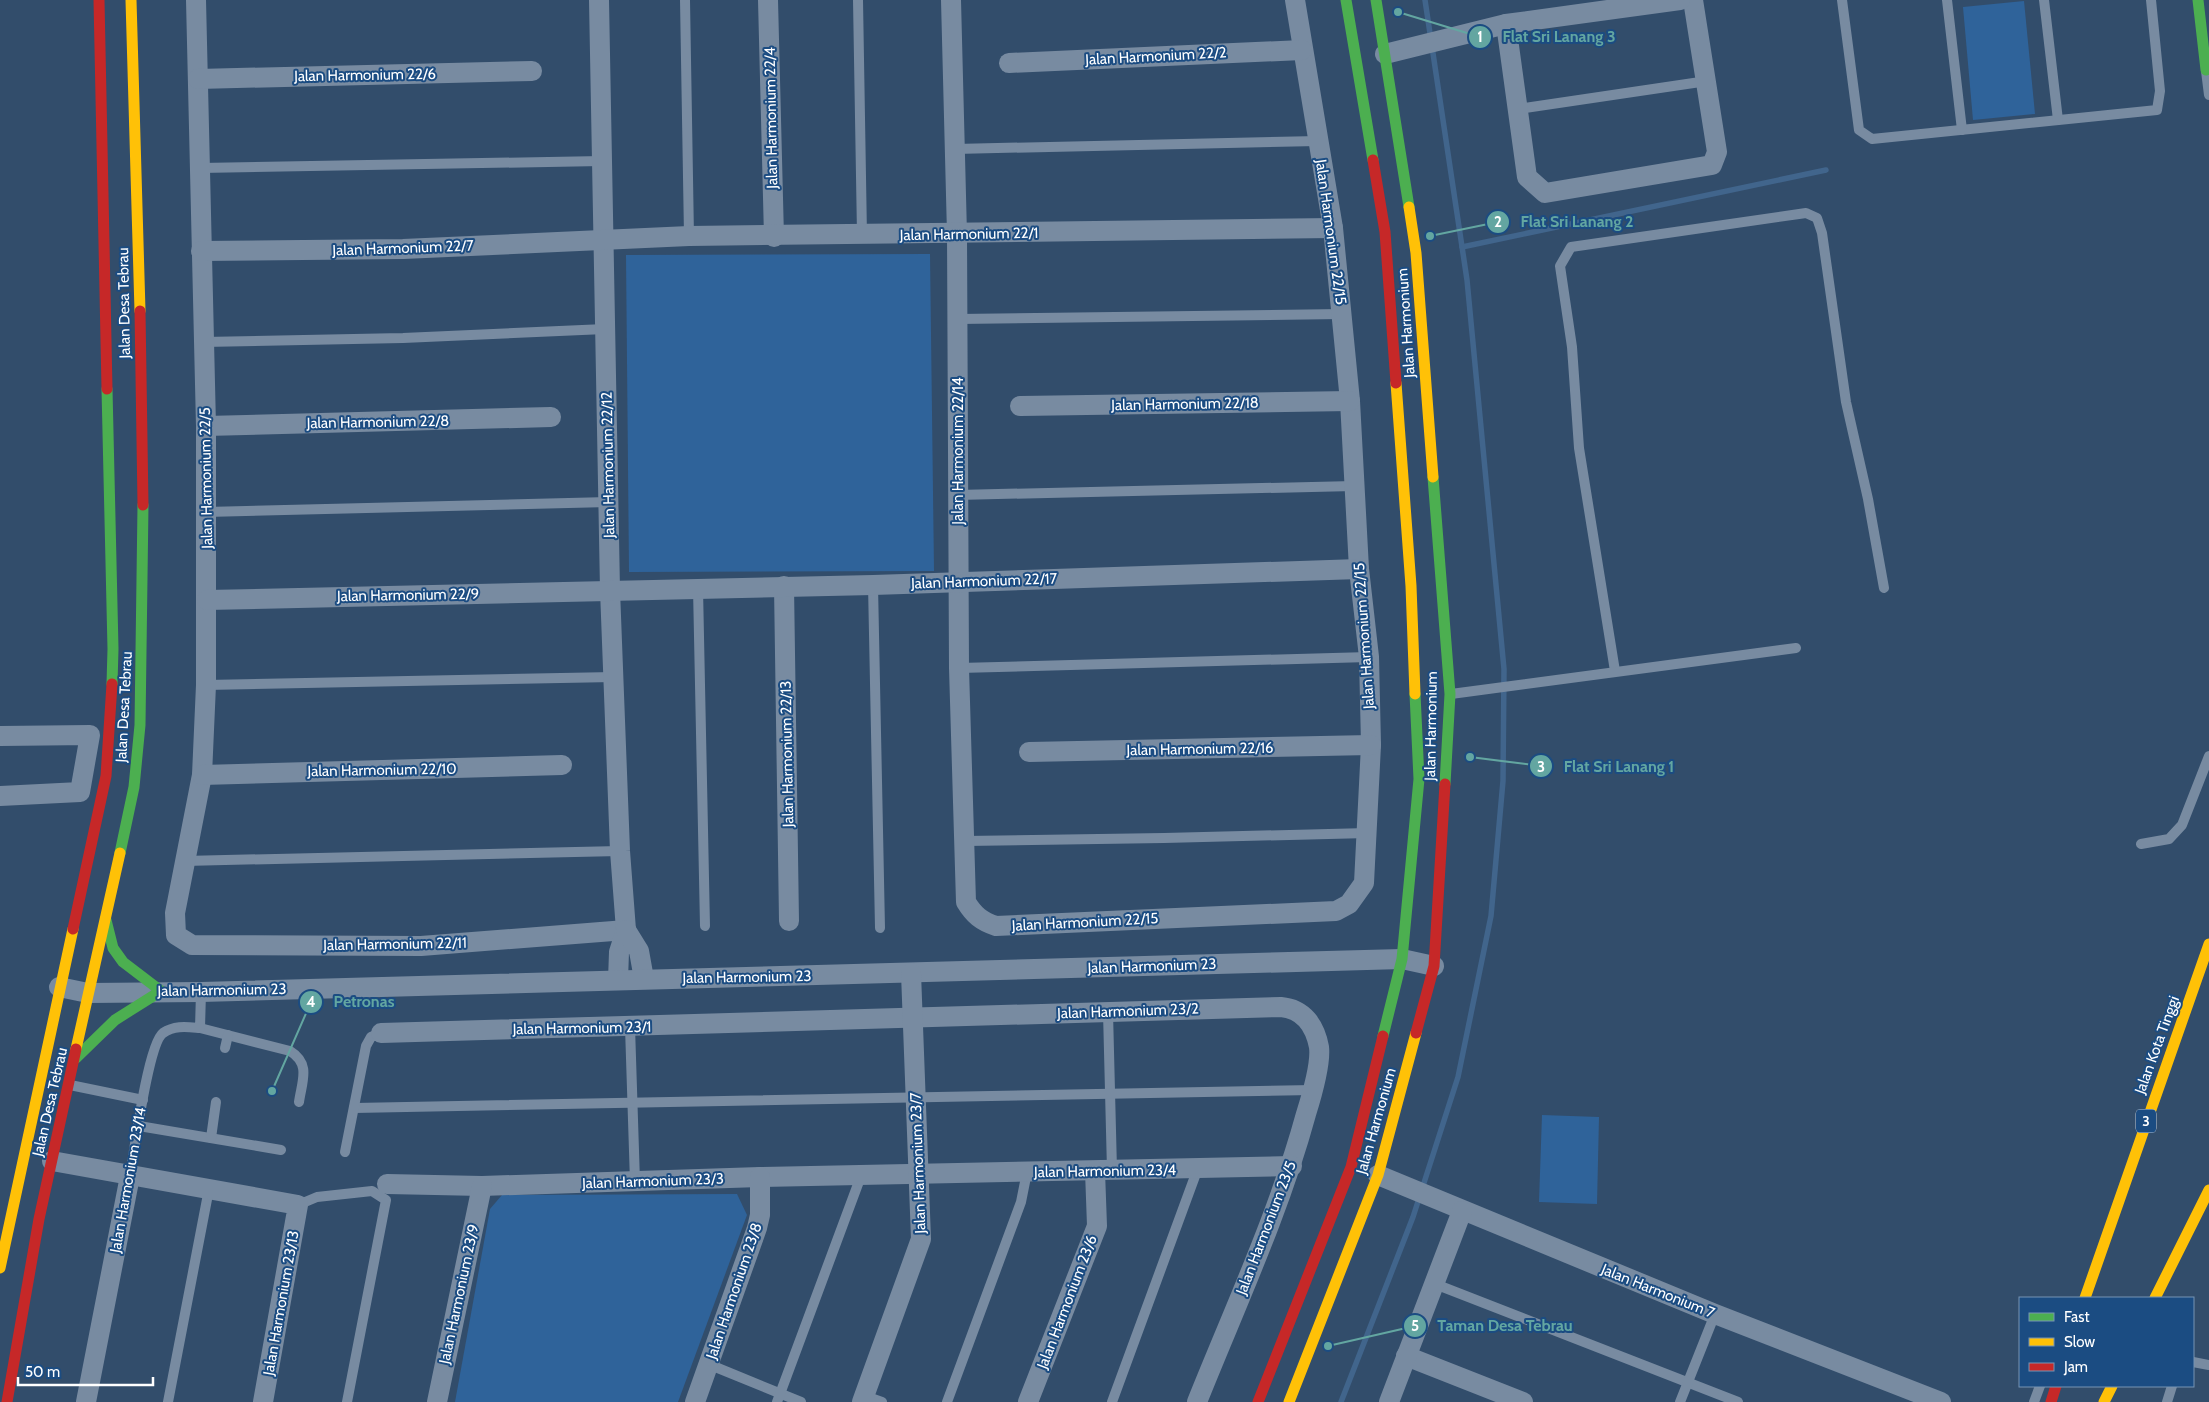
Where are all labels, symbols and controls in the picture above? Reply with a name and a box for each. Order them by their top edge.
callout: Flat Sri Lanang 3 [1468,21,1626,52]
text: Flat Sri Lanang 3 [1502,27,1616,46]
text: 1 [1477,28,1483,46]
street label: Jalan Harmonium 22/2 [1084,43,1227,69]
street label: Jalan Harmonium 22/4 [761,47,781,190]
street label: Jalan Harmonium 22/6 [293,65,436,85]
street label: Jalan Harmonium 22/15 [1312,157,1350,306]
callout: Flat Sri Lanang 2 [1486,206,1644,237]
text: Flat Sri Lanang 2 [1520,212,1634,231]
text: 2 [1494,213,1502,231]
street label: Jalan Harmonium 22/1 [899,224,1038,244]
street label: Jalan Harmonium 22/7 [331,237,474,259]
street label: Jalan Desa Tebrau [114,247,134,360]
street label: Jalan Harmonium [1393,268,1419,379]
street label: Jalan Harmonium 22/14 [949,377,967,526]
street label: Jalan Harmonium 22/12 [598,392,618,539]
street label: Jalan Harmonium 22/18 [1110,394,1259,414]
street label: Jalan Harmonium 22/5 [196,407,216,550]
street label: Jalan Harmonium 22/8 [305,412,450,432]
street label: Jalan Harmonium 22/15 [1350,562,1378,711]
street label: Jalan Harmonium 22/17 [910,569,1058,593]
street label: Jalan Harmonium 22/9 [336,585,479,605]
street label: Jalan Desa Tebrau [112,651,136,764]
street label: Jalan Harmonium [1421,671,1441,782]
street label: Jalan Harmonium 22/13 [777,681,797,828]
street label: Jalan Harmonium 22/16 [1125,739,1274,759]
callout: Flat Sri Lanang 1 [1529,751,1684,782]
text: Flat Sri Lanang 1 [1564,757,1674,776]
text: 3 [1537,758,1545,776]
street label: Jalan Harmonium 22/10 [306,760,457,780]
street label: Jalan Harmonium 22/15 [1010,909,1159,935]
street label: Jalan Harmonium 22/11 [322,934,467,954]
street label: Jalan Harmonium 23 [1086,955,1217,977]
street label: Jalan Harmonium 23 [681,967,812,987]
street label: Jalan Harmonium 23 [156,980,287,1000]
callout: Petronas [298,986,404,1017]
text: Petronas [334,992,395,1011]
text: 4 [306,993,316,1011]
street label: Jalan Kota Tinggi [2131,994,2183,1097]
street label: Jalan Harmonium 23/2 [1056,1000,1199,1023]
street label: Jalan Harmonium 23/1 [511,1018,652,1038]
street label: Jalan Desa Tebrau [29,1046,71,1159]
street label: Jalan Harmonium [1352,1066,1400,1177]
street label: Jalan Harmonium 23/7 [907,1092,929,1235]
street label: Jalan Harmonium 23/14 [106,1105,150,1255]
road number: 3 [2136,1110,2156,1132]
street label: Jalan Harmonium 23/5 [1232,1158,1300,1298]
street label: Jalan Harmonium 23/4 [1033,1161,1176,1181]
street label: Jalan Harmonium 23/3 [581,1170,724,1193]
street label: Jalan Harmonium 23/8 [702,1220,766,1362]
street label: Jalan Harmonium 23/9 [435,1222,483,1367]
street label: Jalan Harmonium 23/13 [259,1229,303,1378]
street label: Jalan Harmonium 23/6 [1033,1232,1101,1372]
street label: Jalan Harmonium 7 [1598,1260,1718,1322]
legend [2019,1297,2194,1387]
text: Fast [2064,1308,2089,1326]
callout: Taman Desa Tebrau [1402,1310,1582,1341]
text: Taman Desa Tebrau [1437,1316,1573,1335]
text: 5 [1411,1317,1419,1335]
text: Slow [2064,1333,2095,1351]
scale bar [18,1354,152,1386]
text: Jam [2063,1358,2088,1376]
text: 50 m [25,1363,60,1381]

